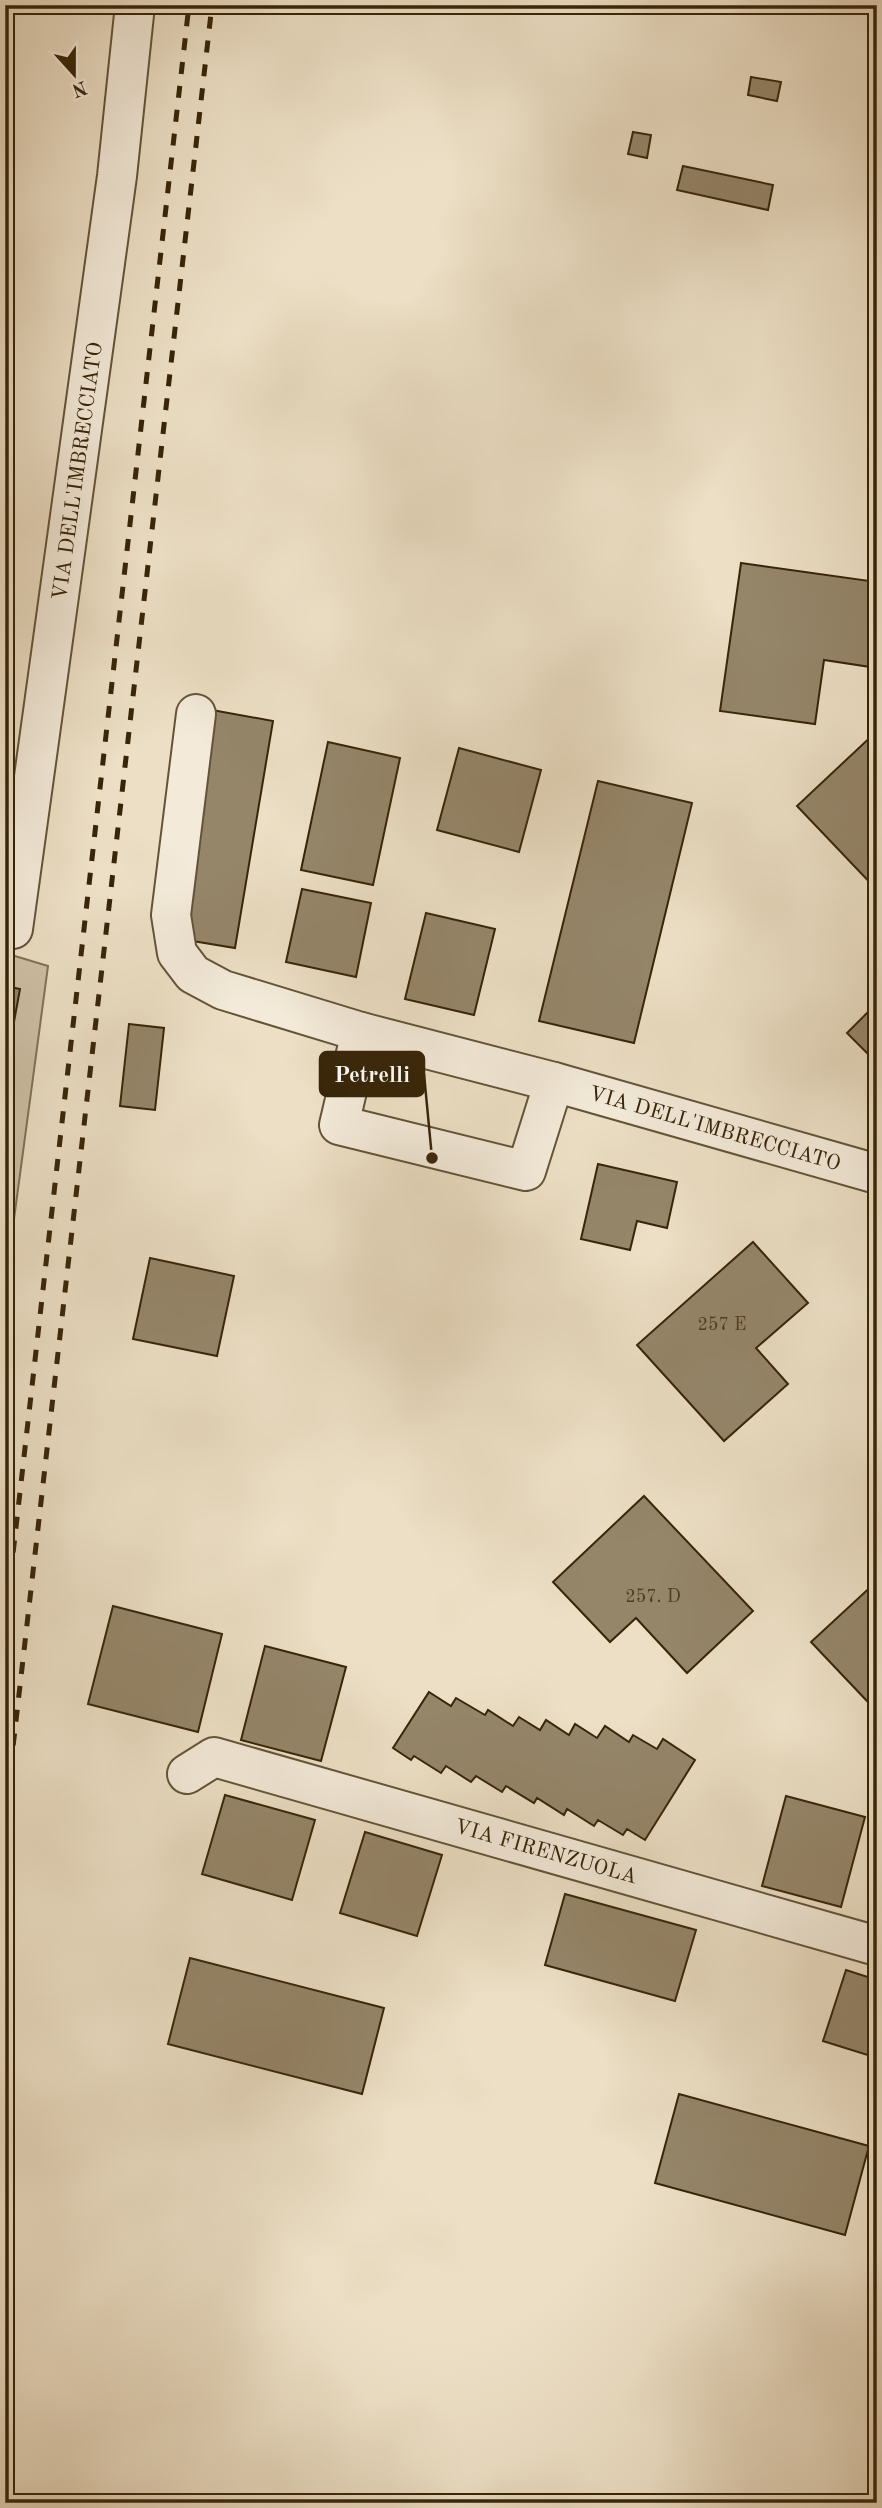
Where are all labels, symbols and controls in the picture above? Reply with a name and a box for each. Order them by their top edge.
north arrow [38,38,108,108]
text: N [69,76,89,99]
street label: VIA DELL'IMBRECCIATO [50,341,107,602]
callout: Petrelli [320,1052,424,1096]
text: Petrelli [334,1064,410,1087]
street label: VIA DELL'IMBRECCIATO [586,1083,843,1175]
house number: 257 E [698,1316,746,1334]
house number: 257. D [625,1588,681,1606]
street label: VIA FIRENZUOLA [452,1816,639,1889]

